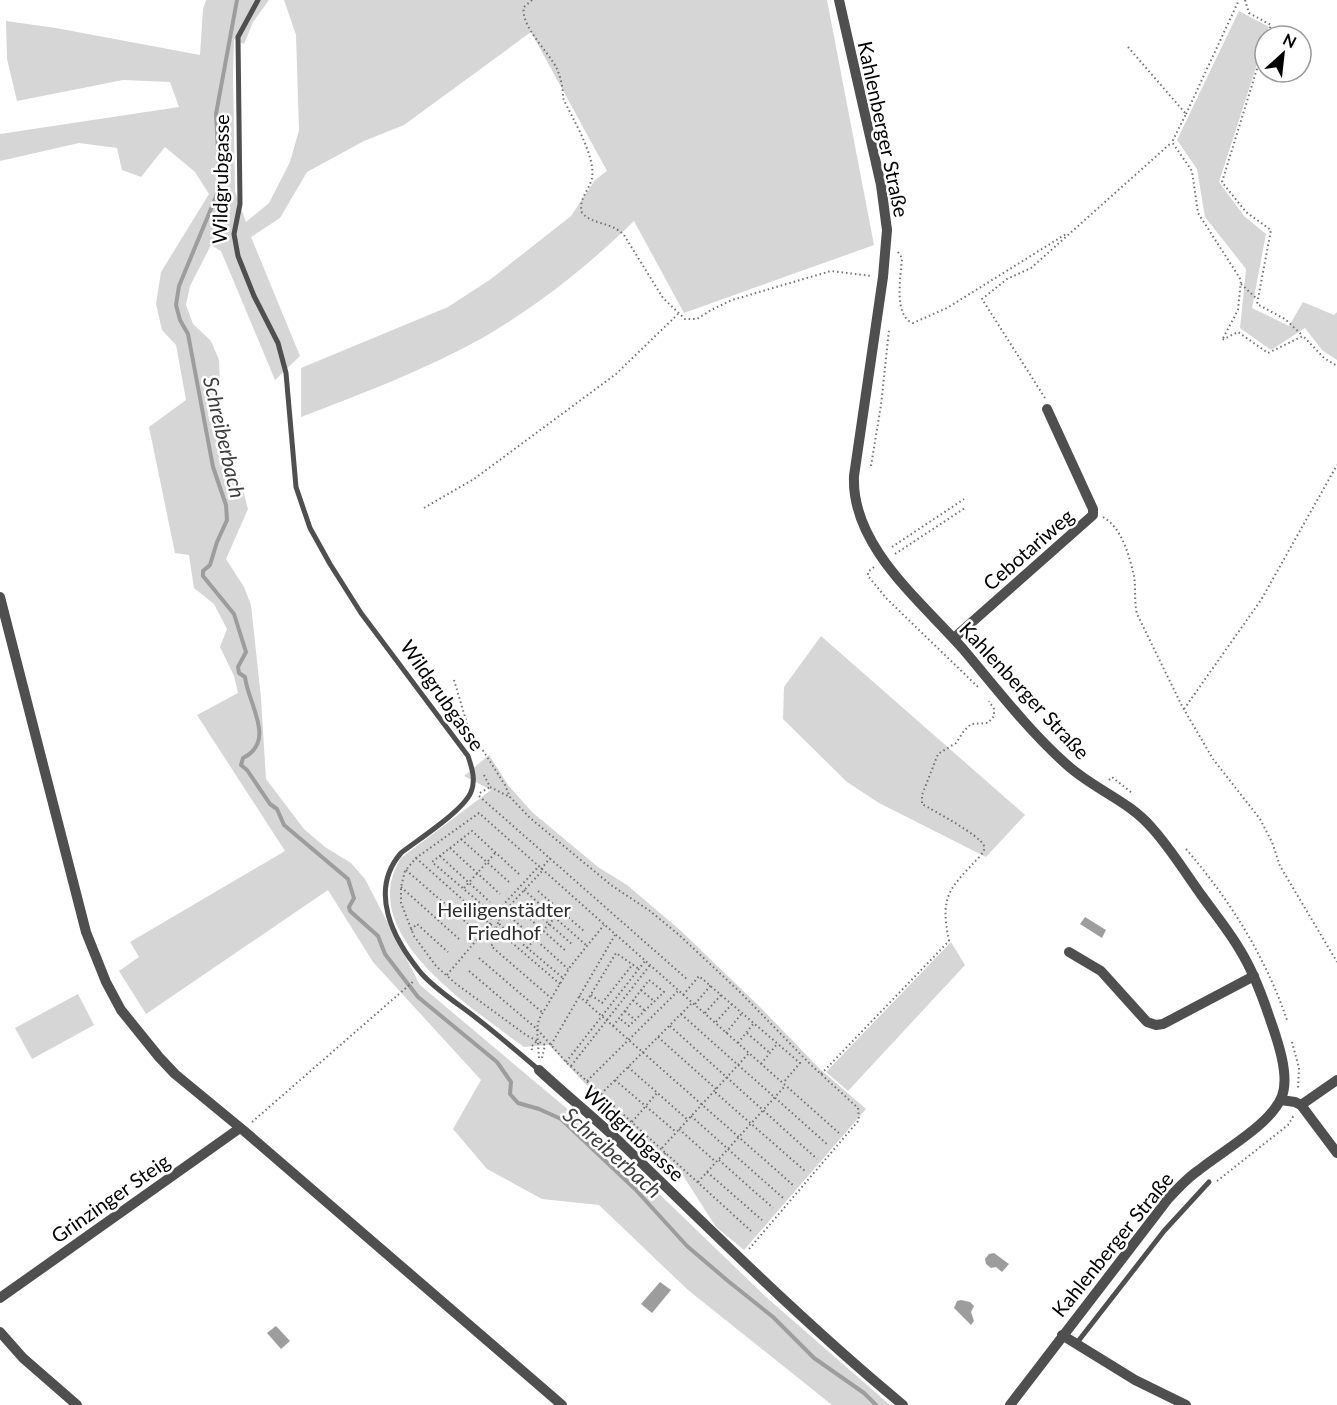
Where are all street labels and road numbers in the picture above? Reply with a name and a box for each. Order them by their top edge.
street label: Kahlenberger Straße [854,39,914,219]
street label: Wildgrubgasse [207,114,233,244]
street label: Cebotariweg [978,503,1078,595]
street label: Kahlenberger Straße [955,616,1095,764]
street label: Wildgrubgasse [396,635,490,755]
street label: Wildgrubgasse [578,1080,690,1186]
street label: Grinzinger Steig [46,1148,174,1248]
street label: Kahlenberger Straße [1046,1167,1178,1321]

